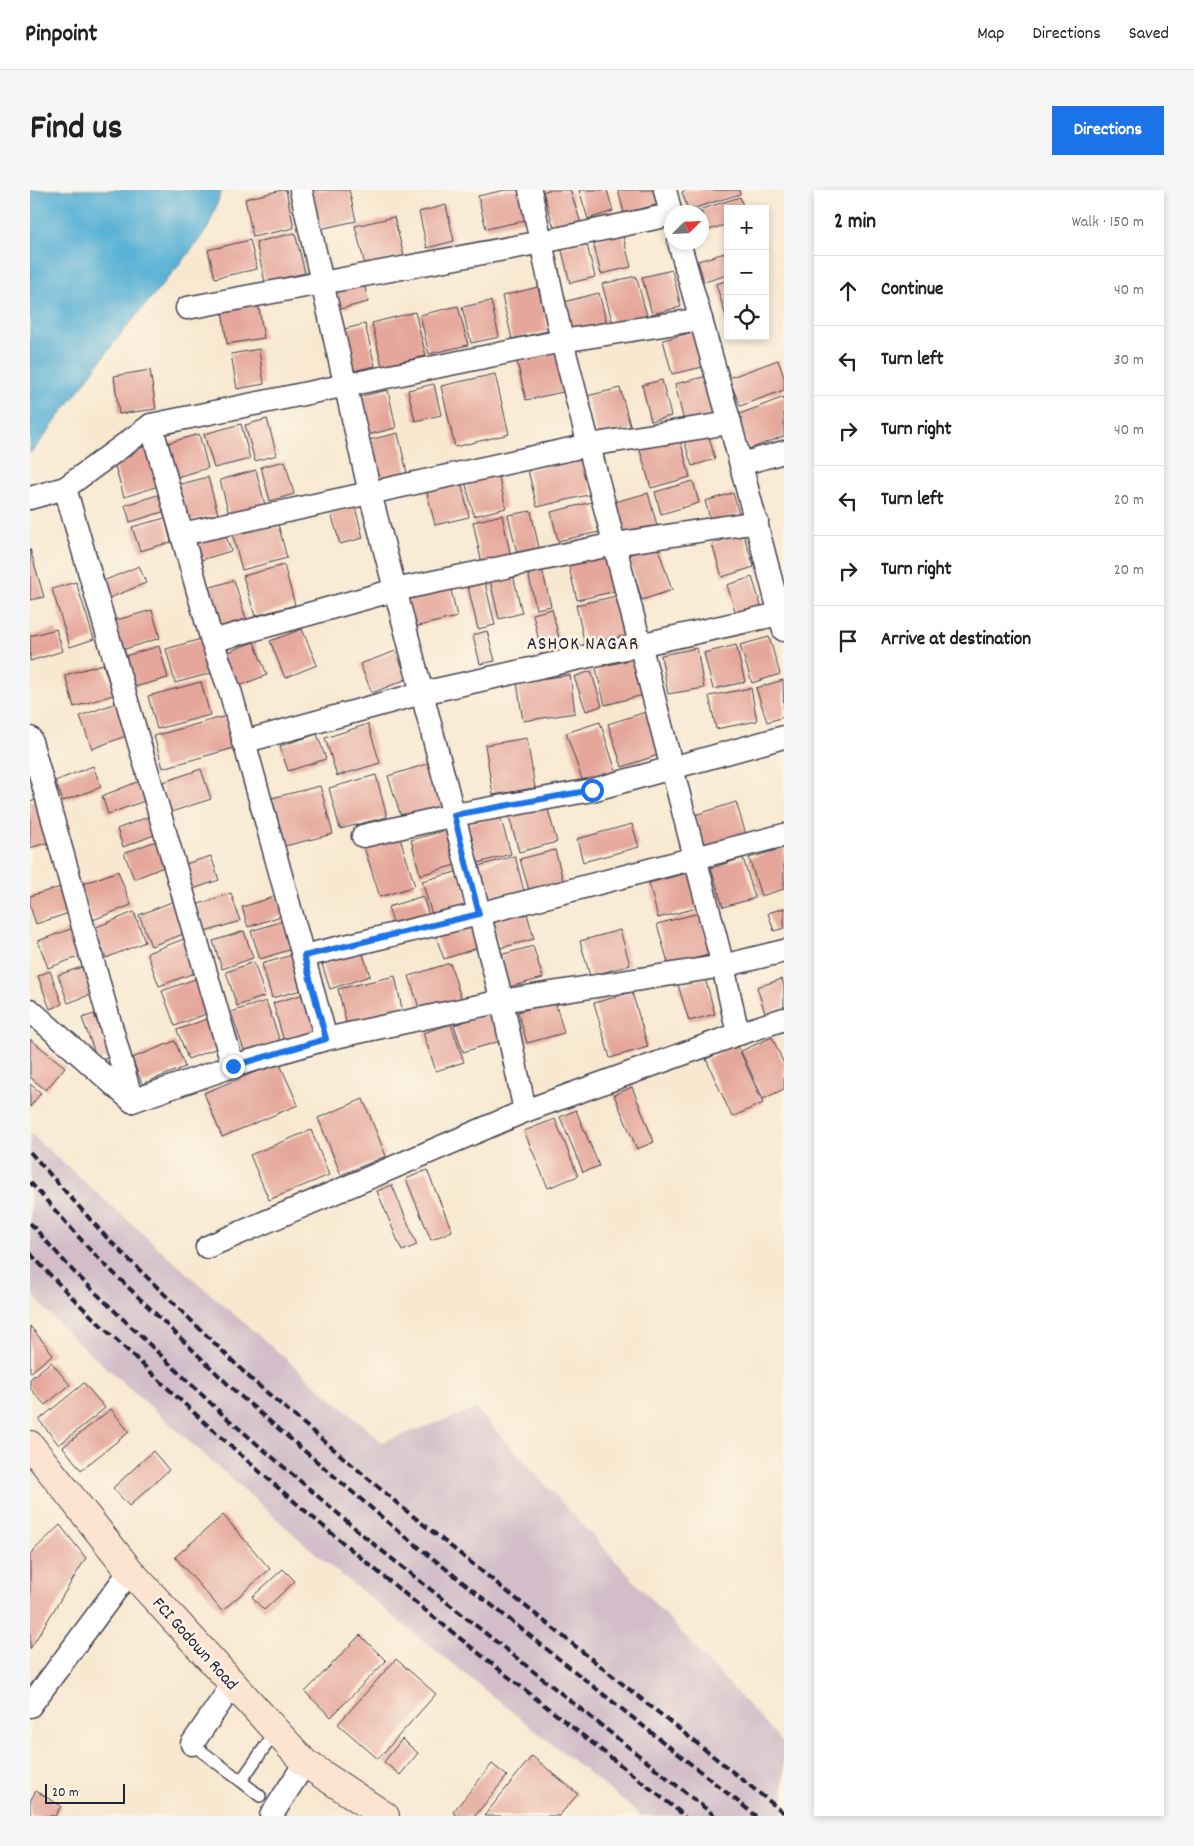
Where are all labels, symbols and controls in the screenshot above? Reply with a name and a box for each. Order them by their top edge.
text: Pinpoint [25,18,97,52]
text: Map [977,22,1004,47]
text: Directions [1032,22,1101,47]
text: Saved [1129,22,1169,47]
text: Find us [30,105,122,155]
button: Directions [1052,106,1164,155]
north arrow [664,205,709,250]
map controls [724,205,769,340]
button: + [724,205,769,250]
text: 2 min [834,208,876,238]
text: Walk · 150 m [1072,211,1144,234]
button: − [724,250,769,295]
icon: ahead [834,277,862,305]
text: Continue [881,277,943,304]
text: 40 m [1114,279,1144,302]
button: locate [724,295,769,340]
icon: left [834,347,862,375]
text: Turn left [881,347,944,374]
text: 30 m [1114,349,1144,372]
icon: right [834,417,862,445]
text: Turn right [881,417,952,444]
text: 40 m [1114,419,1144,442]
icon: left [834,487,862,515]
text: Turn left [881,487,944,514]
text: 20 m [1114,489,1144,512]
icon: right [834,557,862,585]
text: Turn right [881,557,952,584]
text: 20 m [1114,559,1144,582]
icon: arrive [834,627,862,655]
text: Arrive at destination [881,627,1031,654]
district label: ASHOK NAGAR [527,632,639,659]
route start [581,779,604,802]
route end [222,1055,245,1078]
street label: FCI Godown Road [145,1593,243,1697]
scale bar [45,1781,125,1804]
text: 20 m [52,1783,79,1803]

